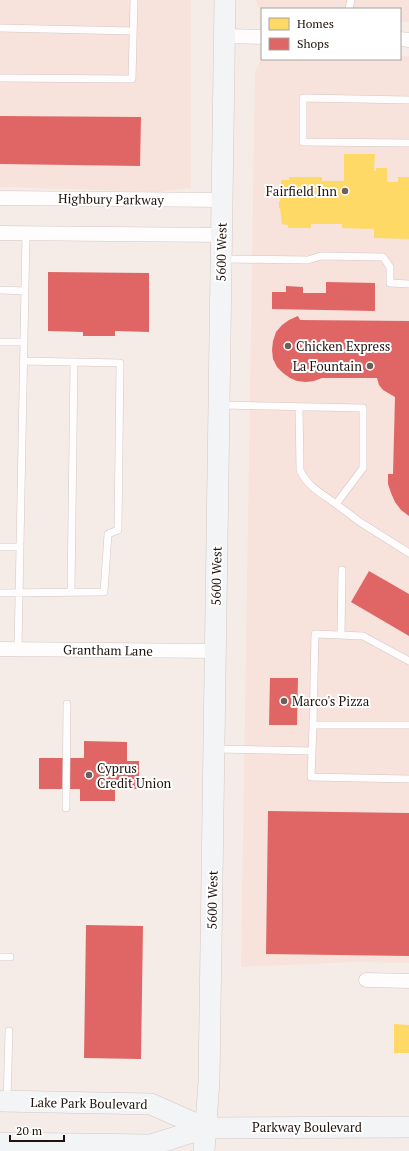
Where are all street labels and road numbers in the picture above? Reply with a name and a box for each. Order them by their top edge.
street label: Highbury Parkway [58,189,165,209]
street label: 5600 West [211,222,231,282]
street label: 5600 West [206,546,226,606]
street label: Grantham Lane [63,640,153,660]
street label: 5600 West [202,870,222,930]
street label: Lake Park Boulevard [30,1093,148,1113]
street label: Parkway Boulevard [252,1118,362,1136]

